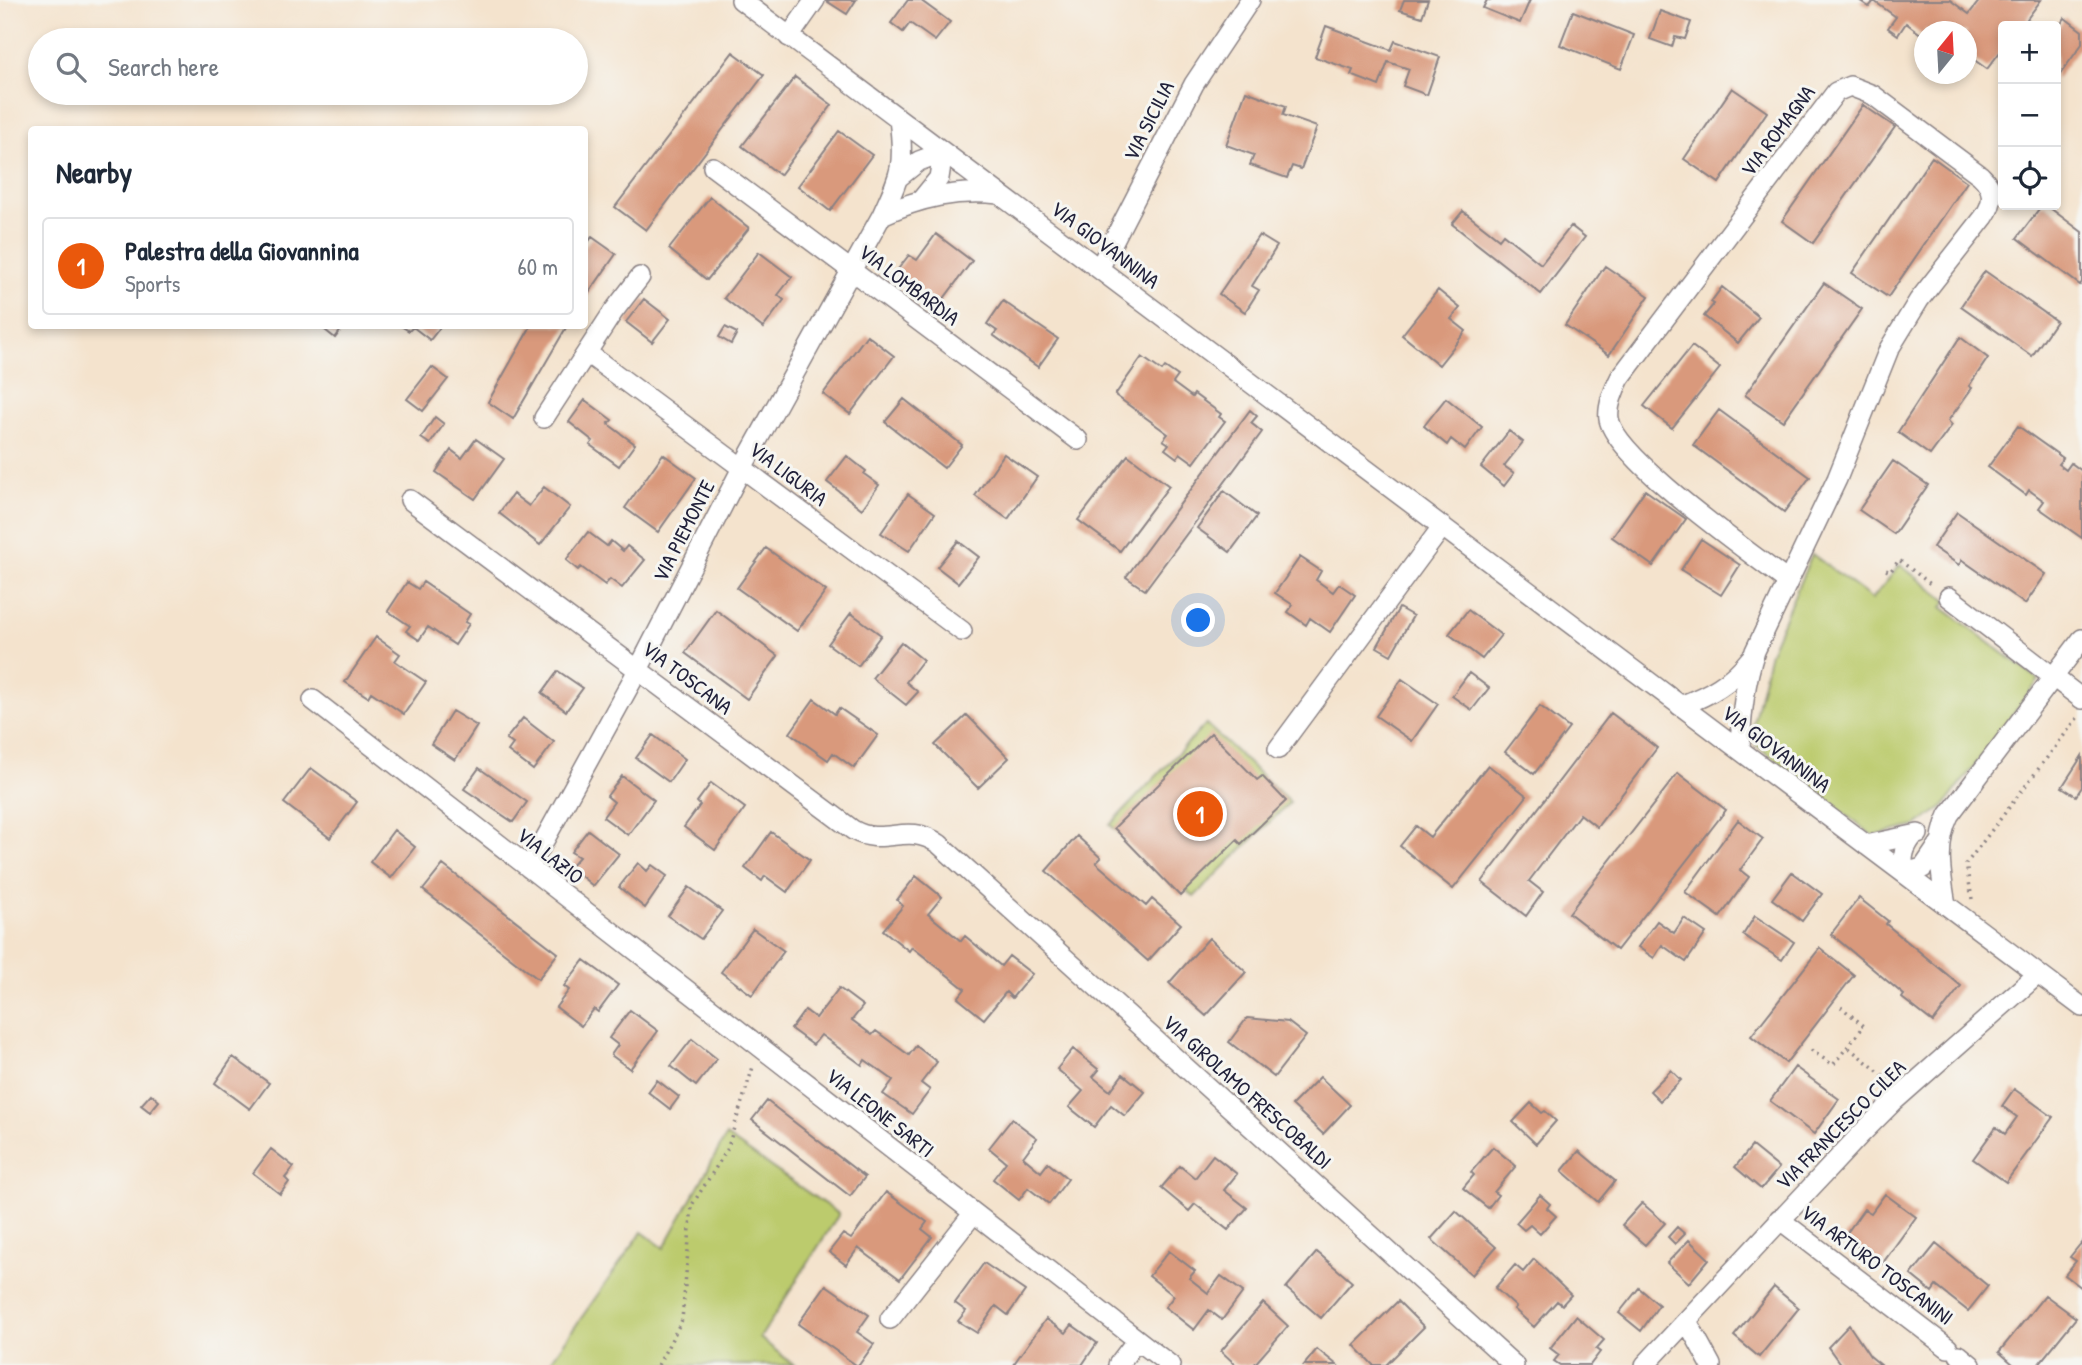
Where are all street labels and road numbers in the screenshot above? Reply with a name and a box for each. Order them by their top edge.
street label: VIA SICILIA [1116,76,1181,166]
street label: VIA ROMAGNA [1734,79,1821,182]
street label: VIA GIOVANNINA [1045,194,1166,295]
street label: VIA LOMBARDIA [853,237,966,332]
street label: VIA LIGURIA [743,435,833,513]
street label: VIA PIEMONTE [646,475,722,587]
street label: VIA TOSCANA [636,634,738,721]
street label: VIA GIOVANNINA [1716,698,1837,799]
street label: VIA LAZIO [511,820,590,891]
street label: VIA GIROLAMO FRESCOBALDI [1157,1008,1338,1175]
street label: VIA FRANCESCO CILEA [1769,1053,1912,1196]
street label: VIA LEONE SARTI [820,1061,940,1164]
street label: VIA ARTURO TOSCANINI [1795,1198,1960,1332]

